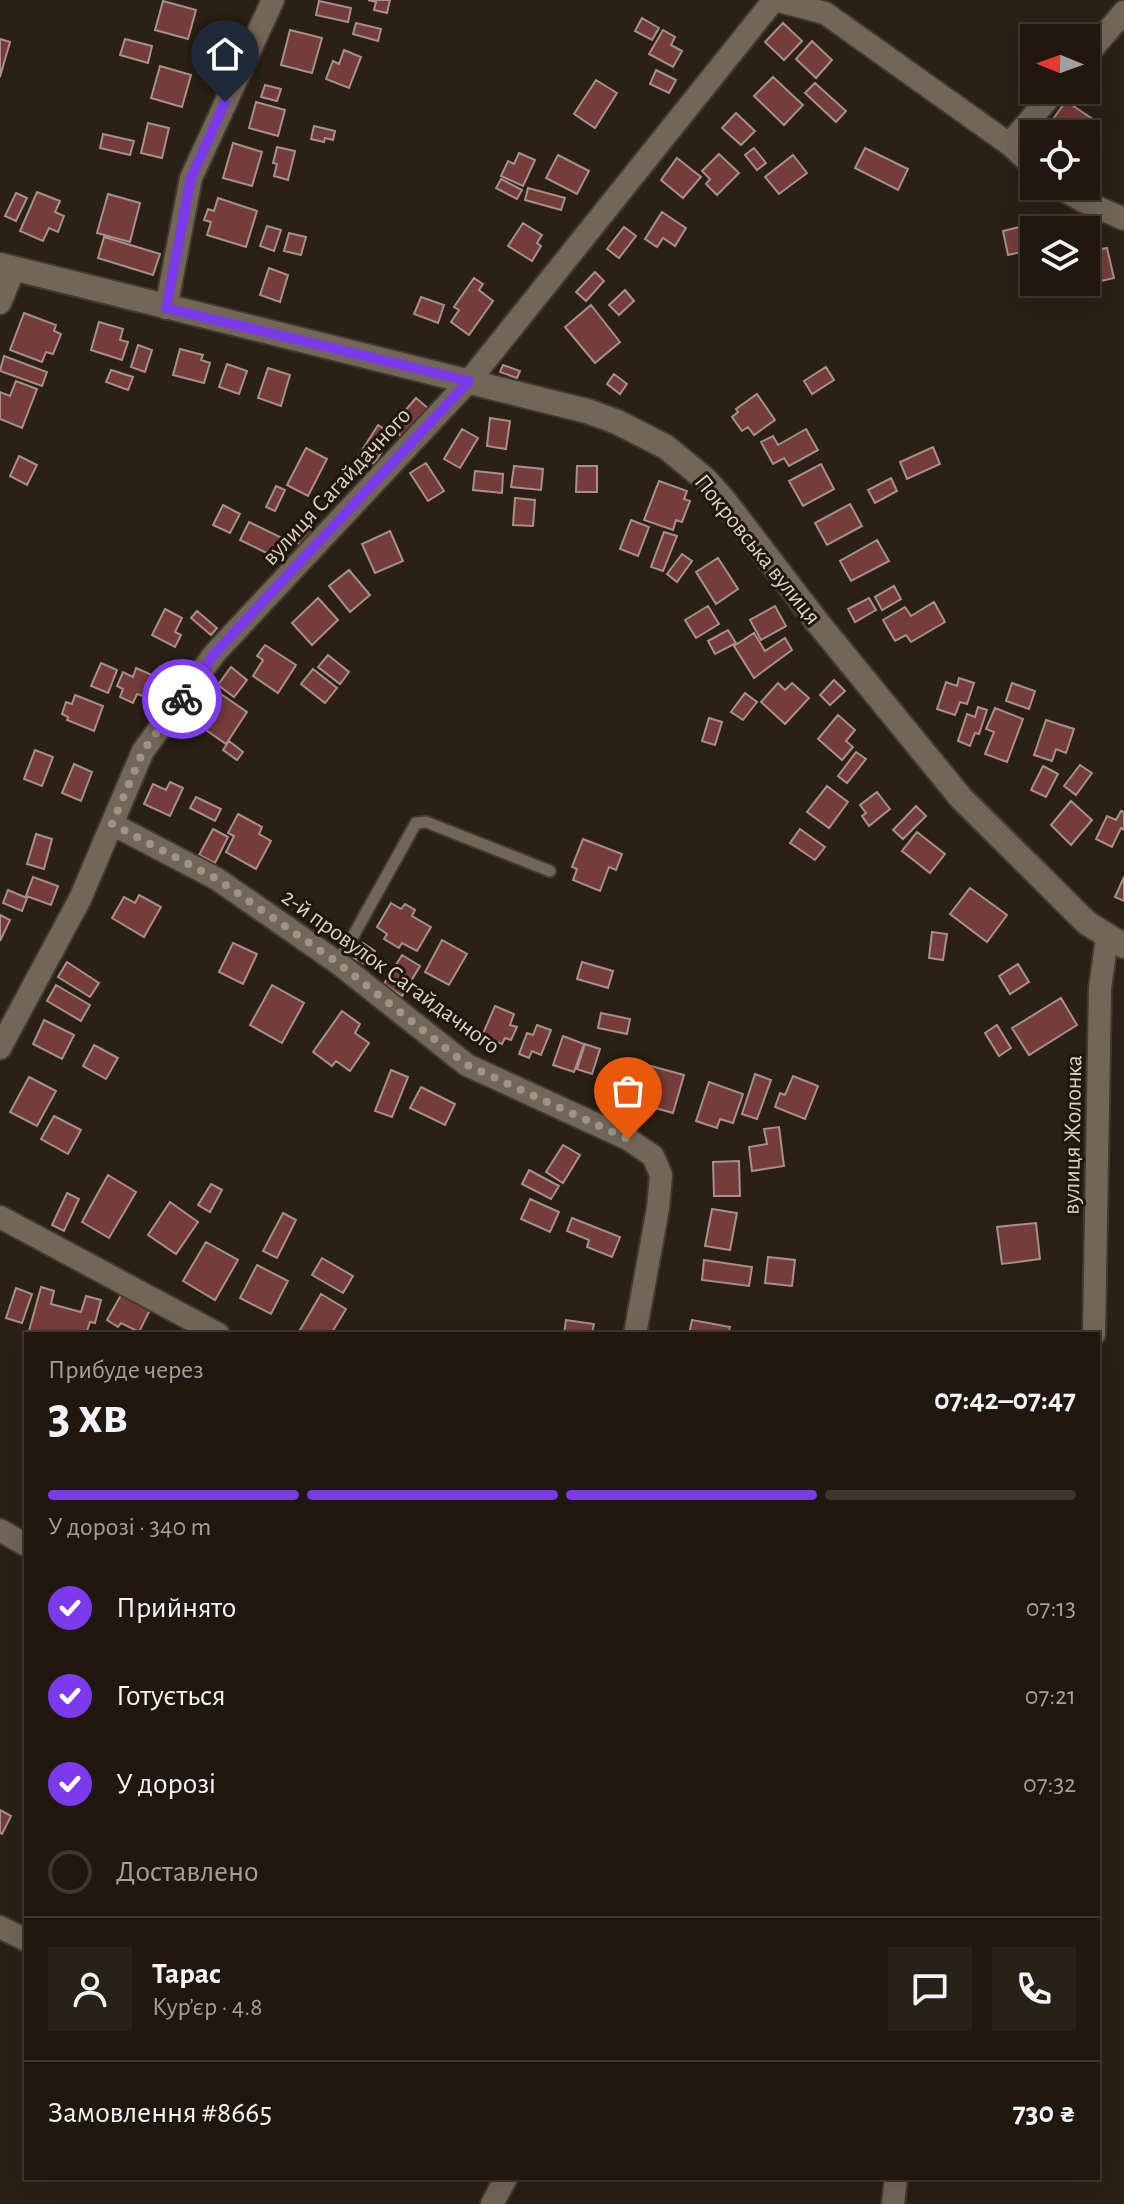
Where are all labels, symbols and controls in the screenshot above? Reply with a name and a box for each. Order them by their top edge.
pin [191,20,259,102]
north arrow [1020,24,1100,104]
map controls [1020,24,1100,296]
icon: home [203,32,247,76]
button: locate [1020,120,1100,200]
button: layers [1020,216,1100,296]
street label: вулиця Сагайдачного [258,403,416,570]
street label: Покровська вулиця [689,470,825,629]
courier [142,659,222,739]
icon: bike [160,677,204,721]
street label: 2-й провулок Сагайдачного [277,885,504,1059]
street label: вулиця Жолонка [1060,1055,1086,1215]
pin [594,1057,662,1139]
icon: bag [606,1069,650,1113]
text: Прибуде через [48,1357,204,1383]
text: 07:42–07:47 [934,1385,1076,1415]
text: 3 хв [48,1390,128,1442]
text: У дорозі · 340 m [48,1514,211,1540]
icon: check [48,1586,92,1630]
text: Прийнято [116,1593,236,1623]
text: 07:13 [1026,1595,1076,1621]
icon: check [48,1674,92,1718]
text: Готується [116,1681,226,1711]
text: 07:21 [1025,1683,1076,1709]
icon: check [48,1762,92,1806]
text: У дорозі [116,1769,216,1799]
text: 07:32 [1023,1771,1076,1797]
text: Доставлено [116,1857,259,1887]
button: person [48,1947,132,2031]
button: chat [888,1947,972,2031]
button: phone [992,1947,1076,2031]
text: Тарас [152,1959,221,1989]
text: Кур’єр · 4.8 [152,1994,262,2020]
text: Замовлення #8665 [48,2098,272,2128]
text: 730 ₴ [1013,2098,1076,2128]

